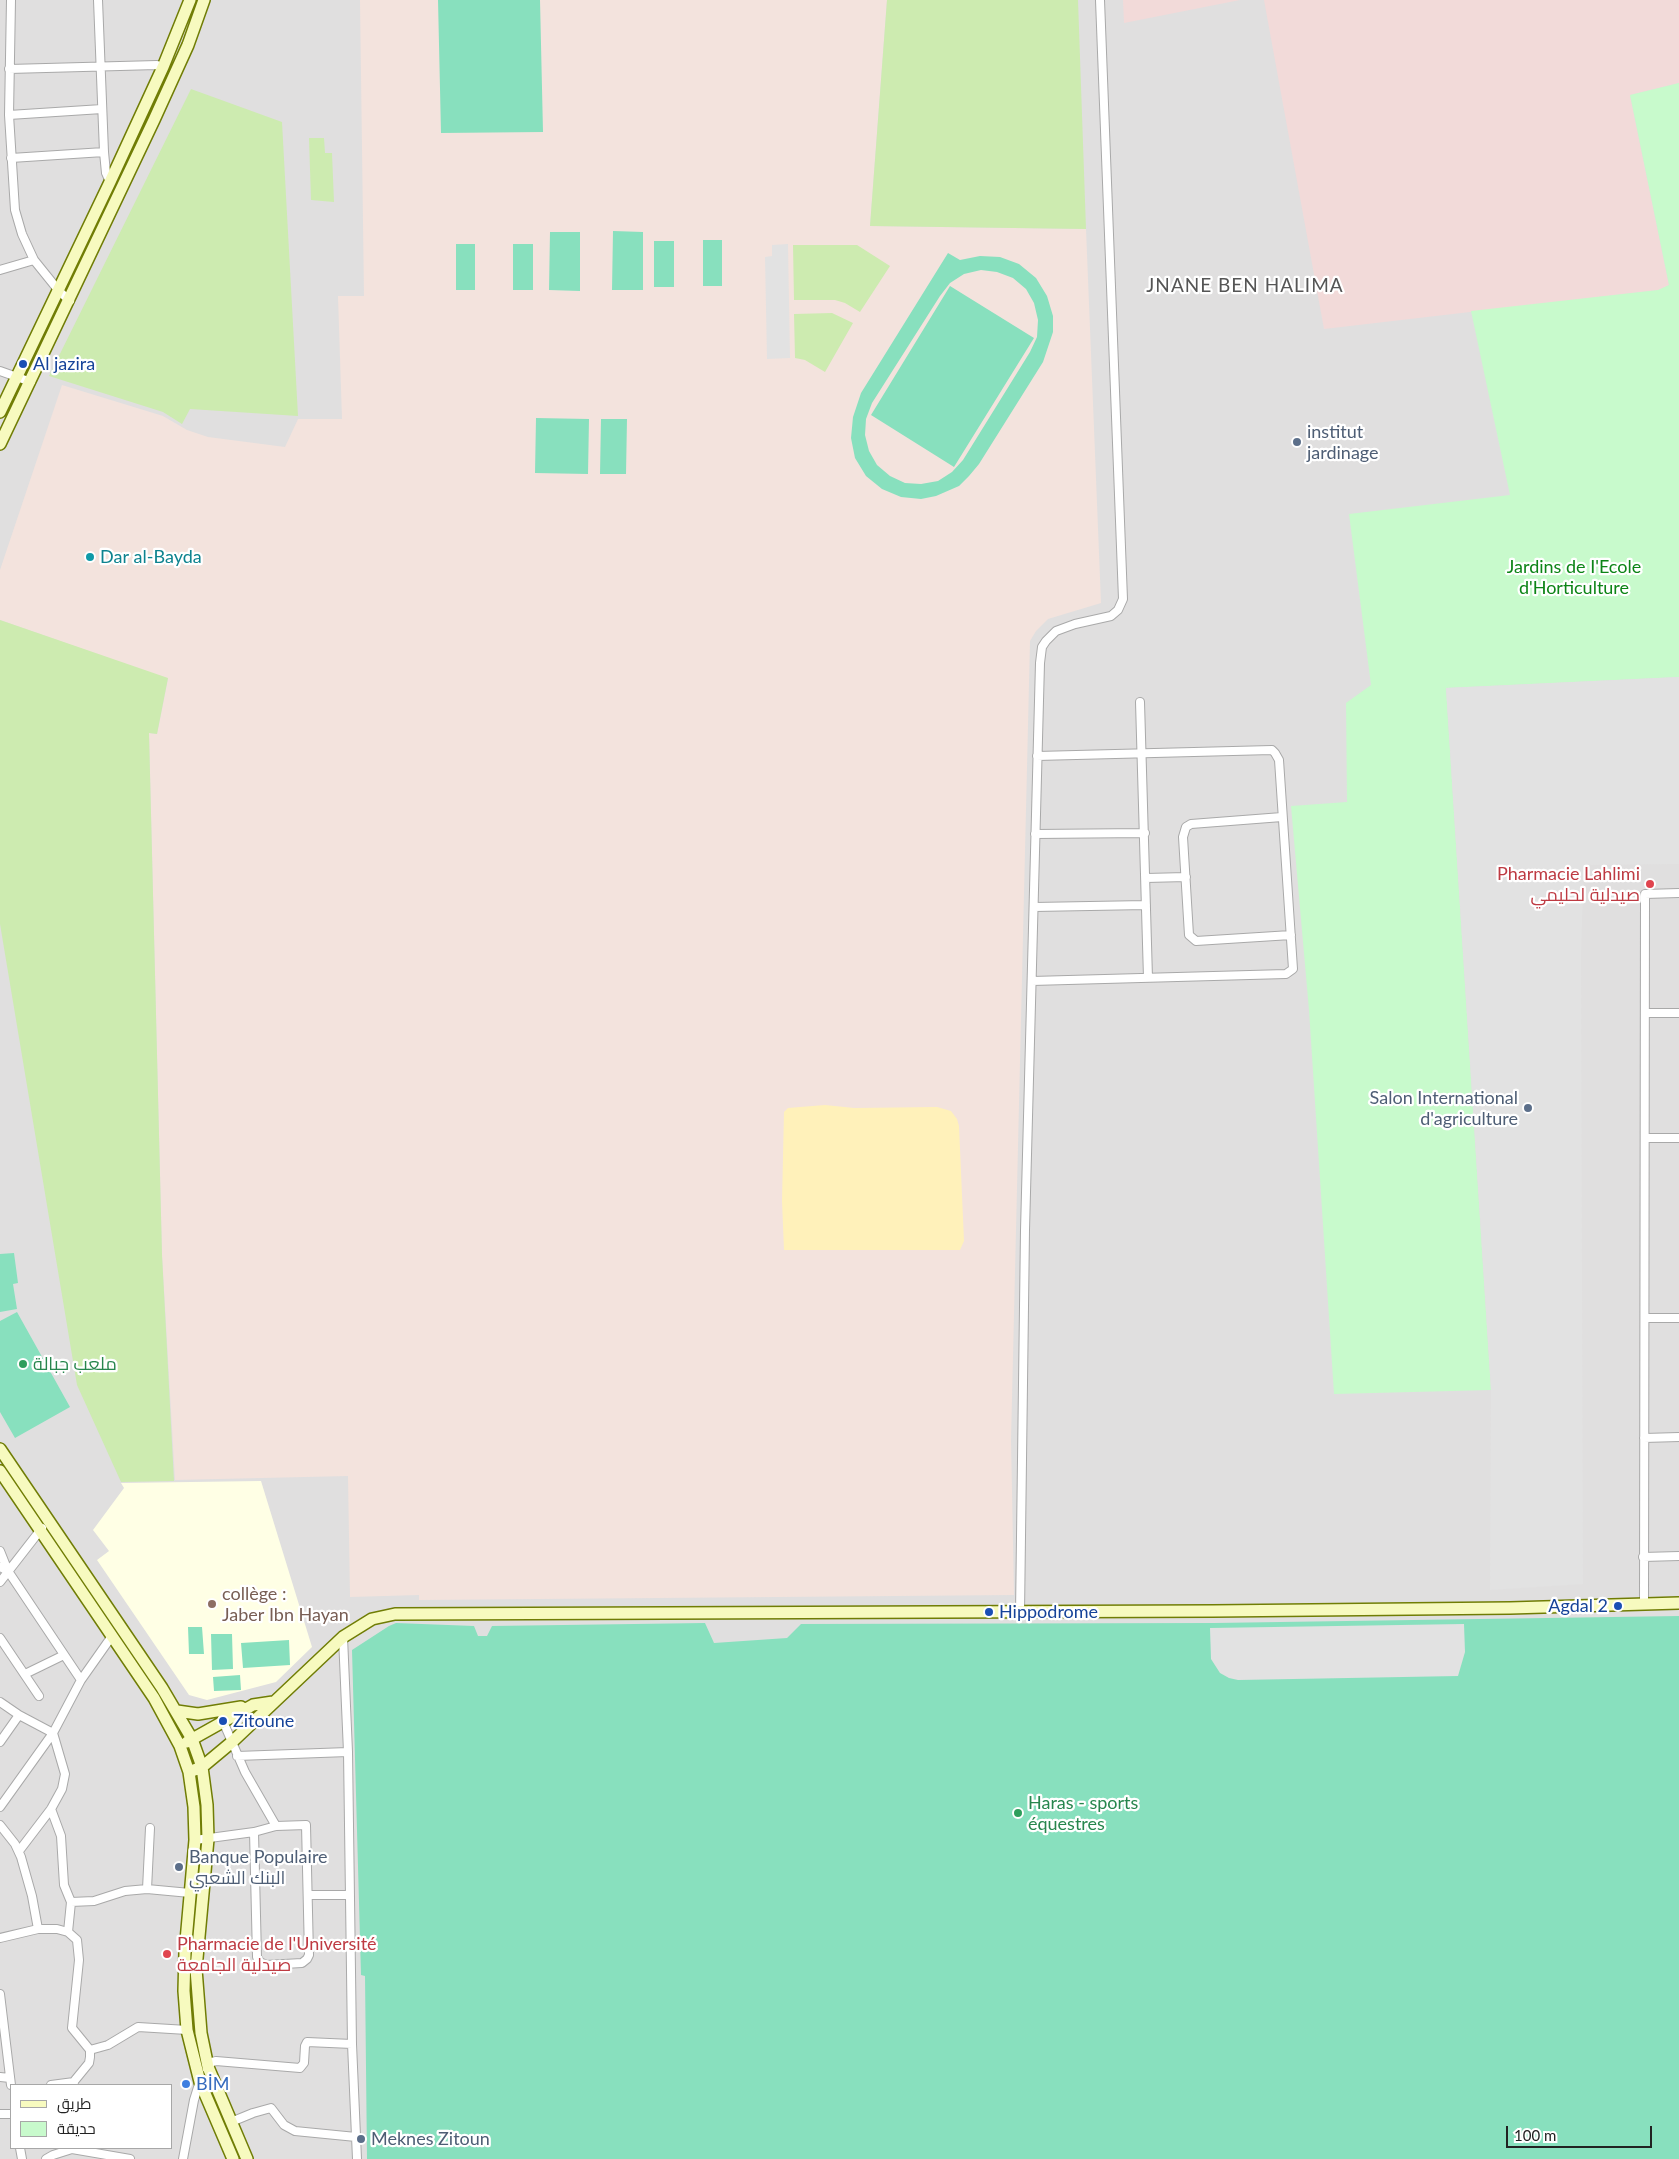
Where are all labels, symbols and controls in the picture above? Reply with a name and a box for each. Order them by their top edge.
district label: JNANE BEN HALIMA [1144,275,1346,297]
place label: Al jazira [33,353,95,375]
marker: Al jazira [17,358,29,370]
place label: institut jardinage [1307,421,1379,464]
marker: institut jardinage [1291,436,1303,448]
place label: Dar al-Bayda [100,546,202,568]
marker: Dar al-Bayda [84,551,96,563]
park label: Jardins de I'Ecole d'Horticulture [1507,556,1641,598]
place label: Pharmacie Lahlimi صيدلية لحليمي [1497,863,1640,906]
marker: Pharmacie Lahlimi صيدلية لحليمي [1644,878,1656,890]
place label: Salon International d'agriculture [1370,1087,1518,1130]
marker: Salon International d'agriculture [1522,1102,1534,1114]
place label: ملعب جبالة [33,1353,117,1375]
marker: ملعب جبالة [17,1358,29,1370]
place label: collège : Jaber Ibn Hayan [222,1583,349,1626]
place label: Agdal 2 [1548,1595,1608,1617]
marker: collège : Jaber Ibn Hayan [206,1598,218,1610]
marker: Agdal 2 [1612,1600,1624,1612]
place label: Hippodrome [999,1601,1098,1623]
marker: Hippodrome [983,1606,995,1618]
place label: Zitoune [233,1710,294,1732]
marker: Zitoune [217,1715,229,1727]
place label: Haras - sports équestres [1028,1792,1138,1835]
marker: Haras - sports équestres [1012,1807,1024,1819]
place label: Banque Populaire البنك الشعبي [189,1846,328,1888]
marker: Banque Populaire البنك الشعبي [173,1861,185,1873]
place label: Pharmacie de l'Université صيدلية الجامعة [177,1933,377,1976]
marker: Pharmacie de l'Université صيدلية الجامعة [161,1948,173,1960]
place label: BİM [196,2073,229,2095]
marker: BİM [180,2078,192,2090]
legend [10,2084,172,2149]
text: طريق [57,2094,91,2112]
scale bar [1509,2116,1655,2148]
text: حديقة [57,2119,96,2137]
text: 100 m [1514,2126,1556,2144]
place label: Meknes Zitoun [371,2128,490,2150]
marker: Meknes Zitoun [355,2133,367,2145]

